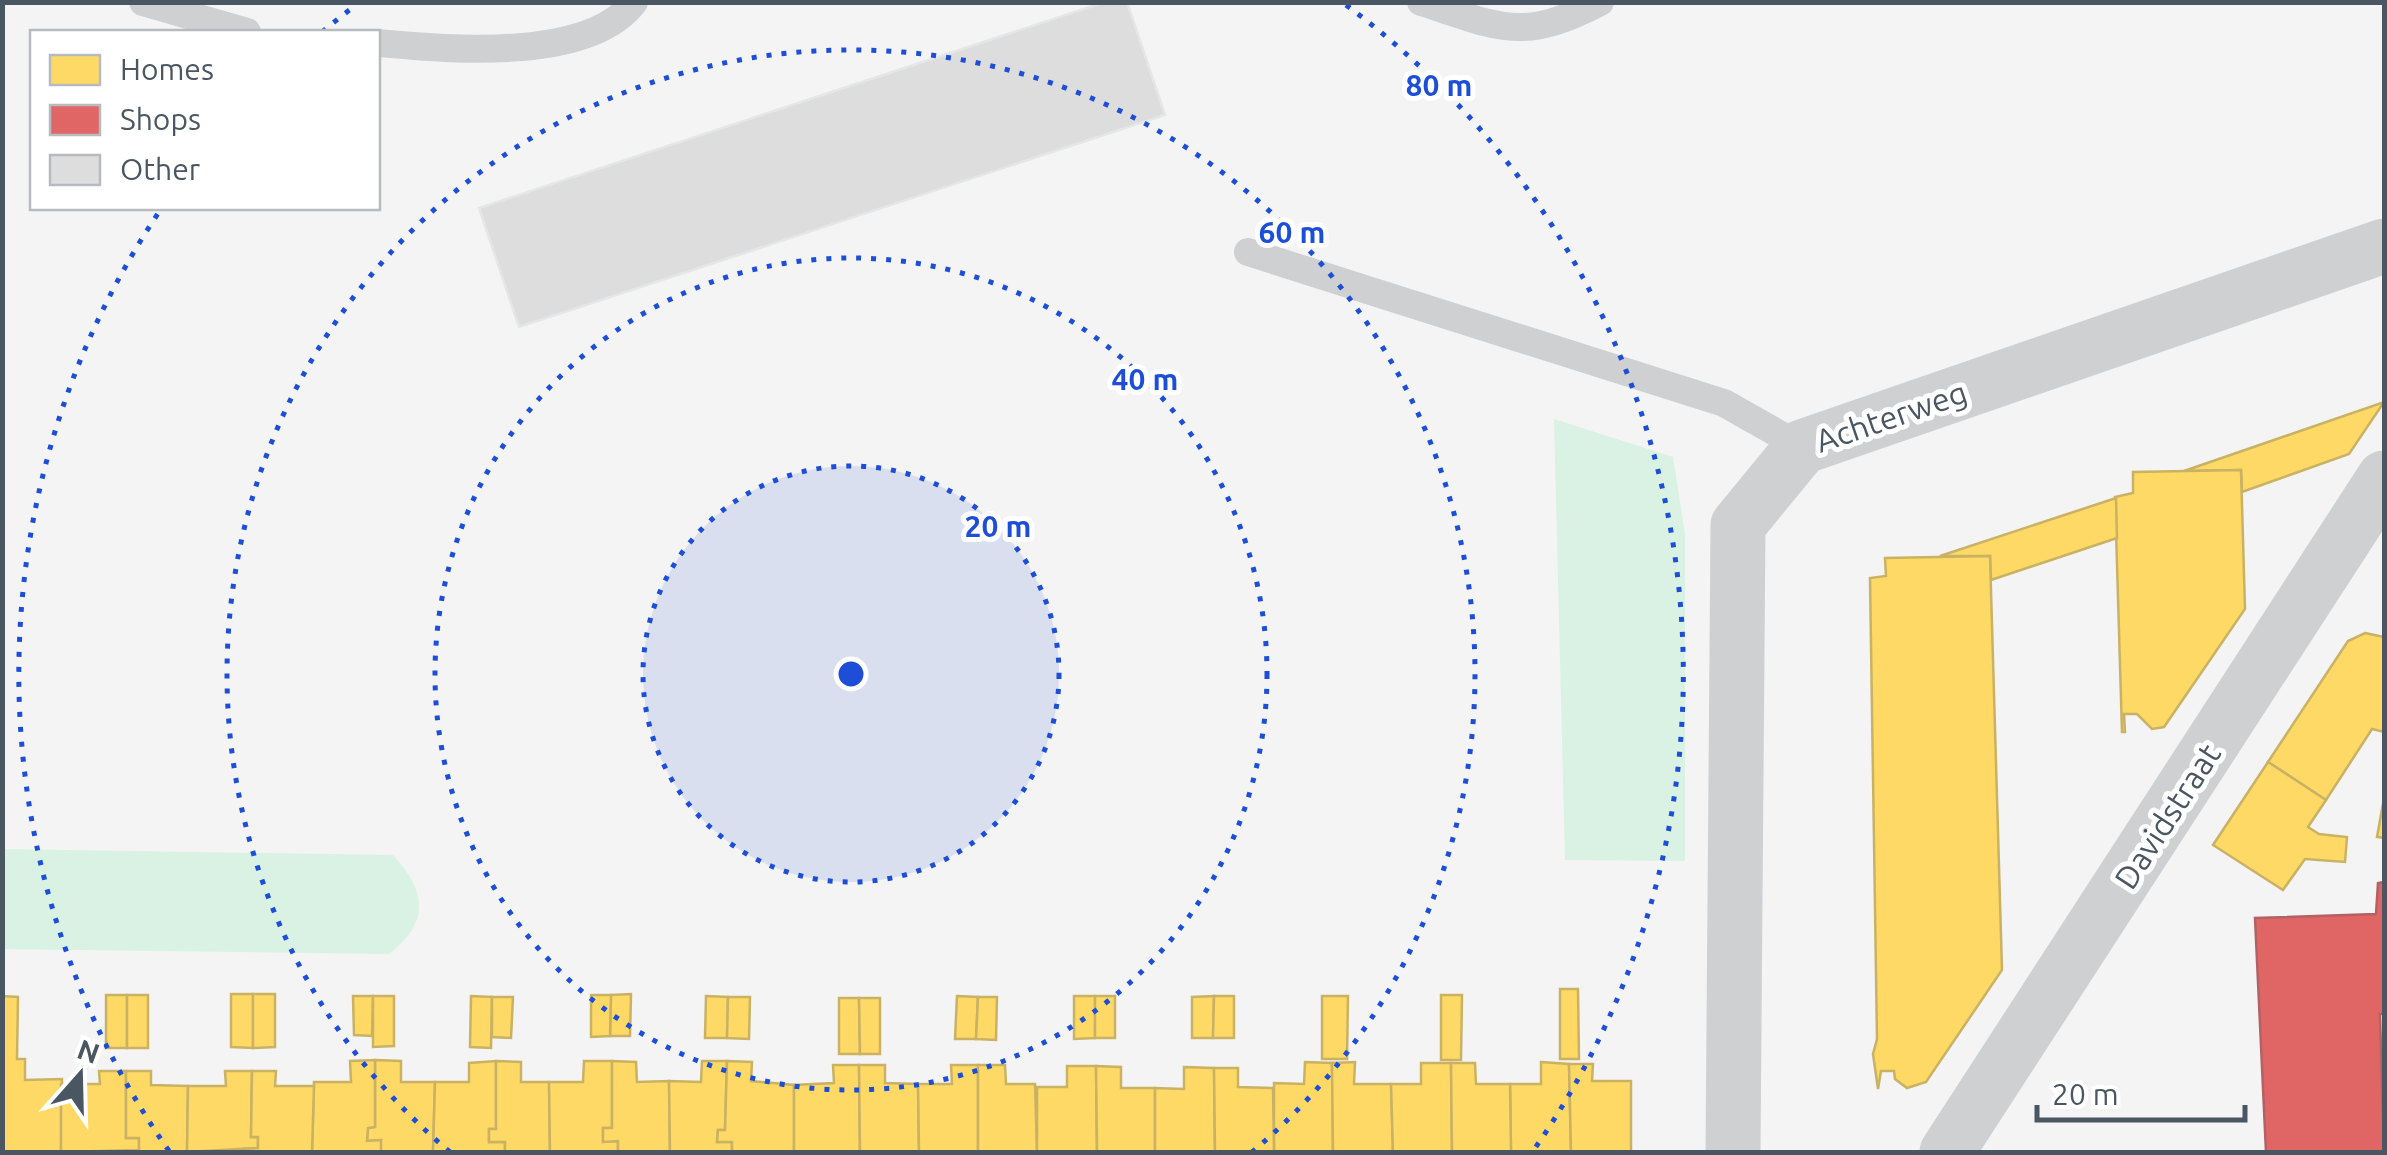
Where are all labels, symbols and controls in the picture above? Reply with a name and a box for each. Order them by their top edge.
legend [30,30,380,210]
text: Homes [120,52,214,86]
text: 80 m [1406,68,1472,102]
text: Shops [120,102,201,136]
text: Other [120,152,201,186]
text: 60 m [1259,215,1325,249]
text: 40 m [1112,362,1178,396]
street label: Achterweg [1811,373,1971,459]
text: 20 m [965,509,1031,543]
centre of rings [833,656,869,692]
street label: Davidstraat [2107,737,2227,895]
north arrow [30,1025,130,1125]
text: N [74,1033,104,1069]
scale bar [2037,1060,2244,1122]
text: 20 m [2052,1077,2119,1111]

